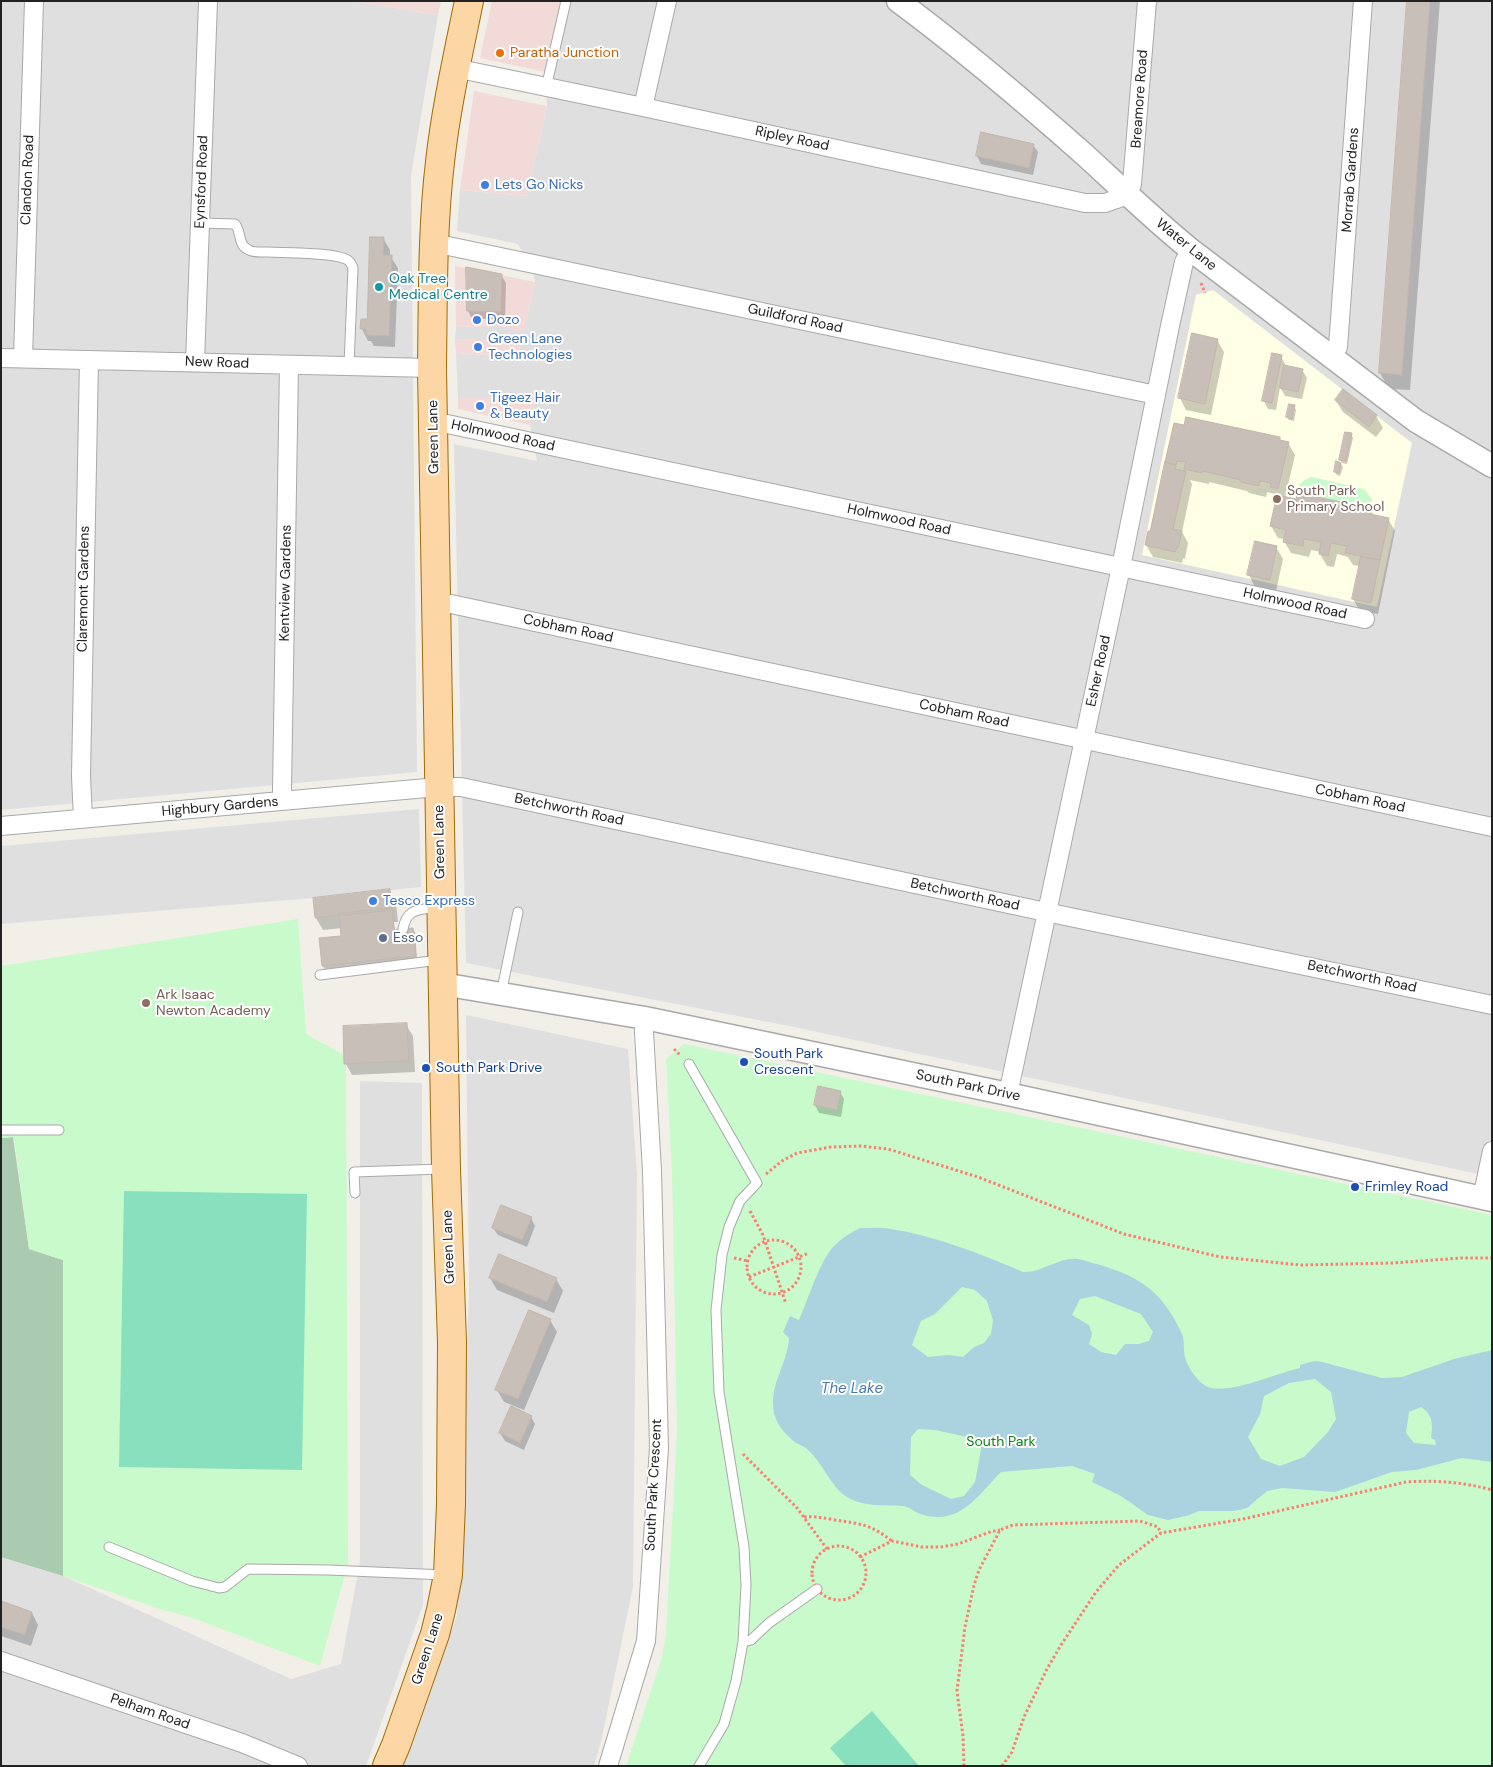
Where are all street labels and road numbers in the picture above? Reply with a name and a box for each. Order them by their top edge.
street label: Breamore Road [1128,49,1152,149]
street label: Ripley Road [753,123,831,155]
street label: Morrab Gardens [1339,127,1363,233]
street label: Clandon Road [18,135,38,225]
street label: Eynsford Road [192,135,212,229]
street label: Water Lane [1152,215,1220,275]
street label: Guildford Road [746,301,844,337]
street label: New Road [185,353,249,373]
street label: Green Lane [425,400,443,474]
street label: Holmwood Road [450,417,556,455]
street label: Holmwood Road [846,501,952,539]
street label: Kentview Gardens [277,524,295,642]
street label: Claremont Gardens [74,526,94,652]
street label: Holmwood Road [1242,585,1348,623]
street label: Cobham Road [521,611,615,647]
street label: Esher Road [1083,634,1115,708]
street label: Cobham Road [917,696,1011,732]
street label: Cobham Road [1313,781,1407,817]
street label: Betchworth Road [513,790,625,830]
street label: Highbury Gardens [161,794,279,820]
street label: Green Lane [431,805,449,879]
street label: Betchworth Road [909,875,1021,915]
street label: Betchworth Road [1306,957,1418,997]
street label: South Park Drive [914,1067,1022,1105]
street label: Green Lane [439,1210,459,1284]
street label: South Park Crescent [642,1418,666,1552]
street label: Green Lane [409,1611,447,1687]
street label: Pelham Road [108,1691,192,1733]

